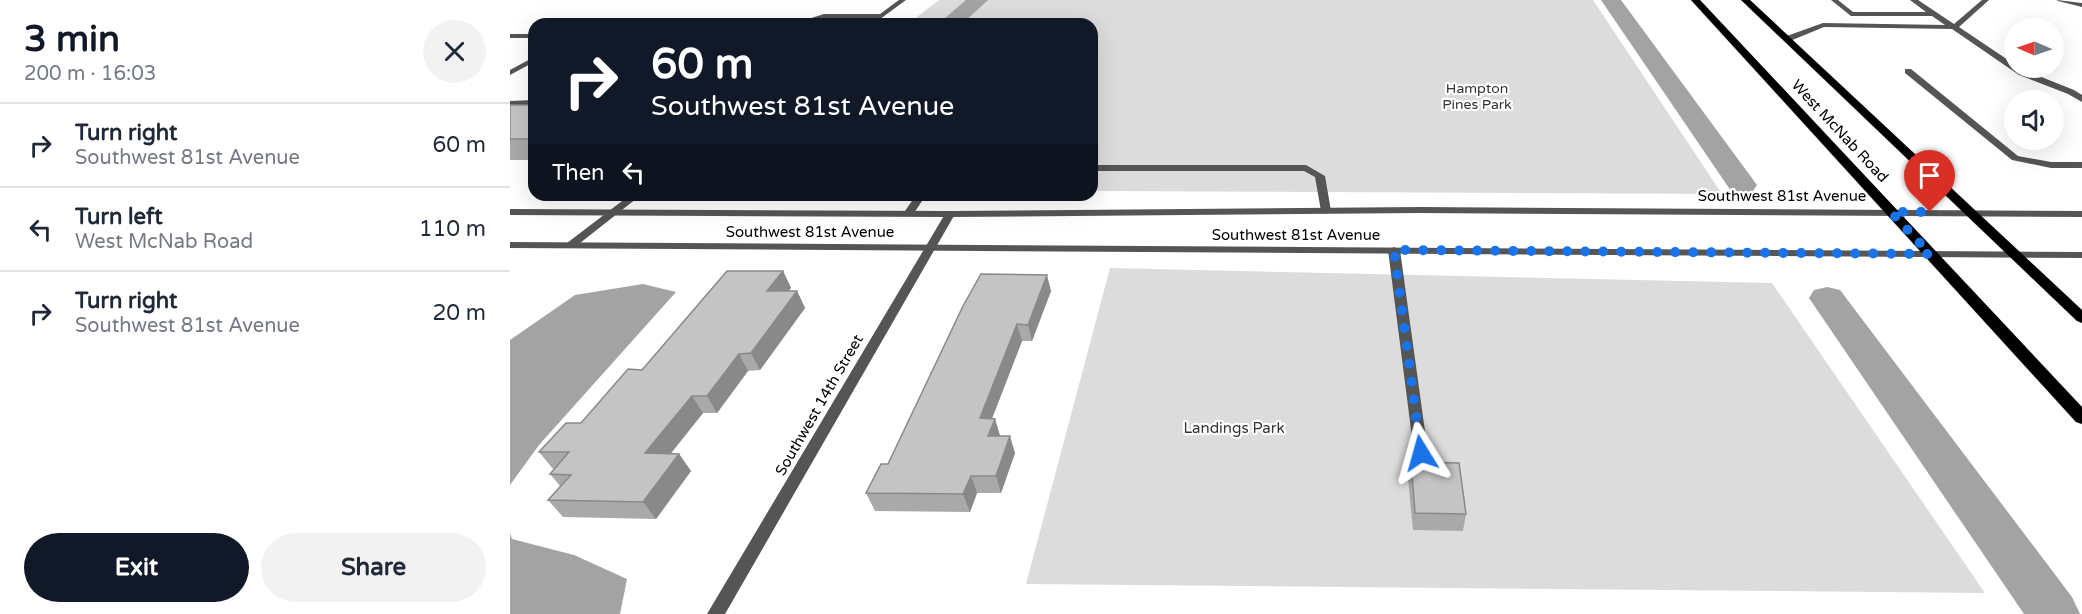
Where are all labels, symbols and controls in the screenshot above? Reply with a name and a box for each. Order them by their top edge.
text: 3 min [24,18,120,61]
north arrow [2004,18,2064,78]
map controls [2004,18,2064,150]
button: close [423,20,486,83]
text: 60 m [651,39,753,90]
icon: right [552,42,630,120]
text: 200 m · 16:03 [24,62,156,86]
street label: West McNab Road [1788,76,1892,186]
park label: Hampton Pines Park [1442,80,1512,113]
text: Southwest 81st Avenue [651,90,954,123]
button: sound [2004,90,2064,150]
text: Turn right [75,120,177,146]
icon: right [24,129,57,162]
text: 60 m [432,132,486,158]
text: Southwest 81st Avenue [75,146,300,170]
pin [1904,150,1955,212]
icon: left [617,156,650,189]
icon: arrive [1913,159,1946,192]
text: Then [552,160,605,186]
street label: Southwest 81st Avenue [1698,187,1866,205]
text: Turn left [75,204,163,230]
icon: left [24,213,57,246]
text: 110 m [419,216,486,242]
street label: Southwest 81st Avenue [726,223,894,241]
street label: Southwest 81st Avenue [1212,226,1380,244]
text: West McNab Road [75,230,253,254]
text: Turn right [75,288,177,314]
icon: right [24,297,57,330]
text: 20 m [432,300,486,326]
text: Southwest 81st Avenue [75,314,300,338]
street label: Southwest 14th Street [771,331,867,479]
park label: Landings Park [1183,419,1285,437]
position arrow [1389,421,1453,485]
button: Exit [24,533,249,602]
button: Share [261,533,486,602]

